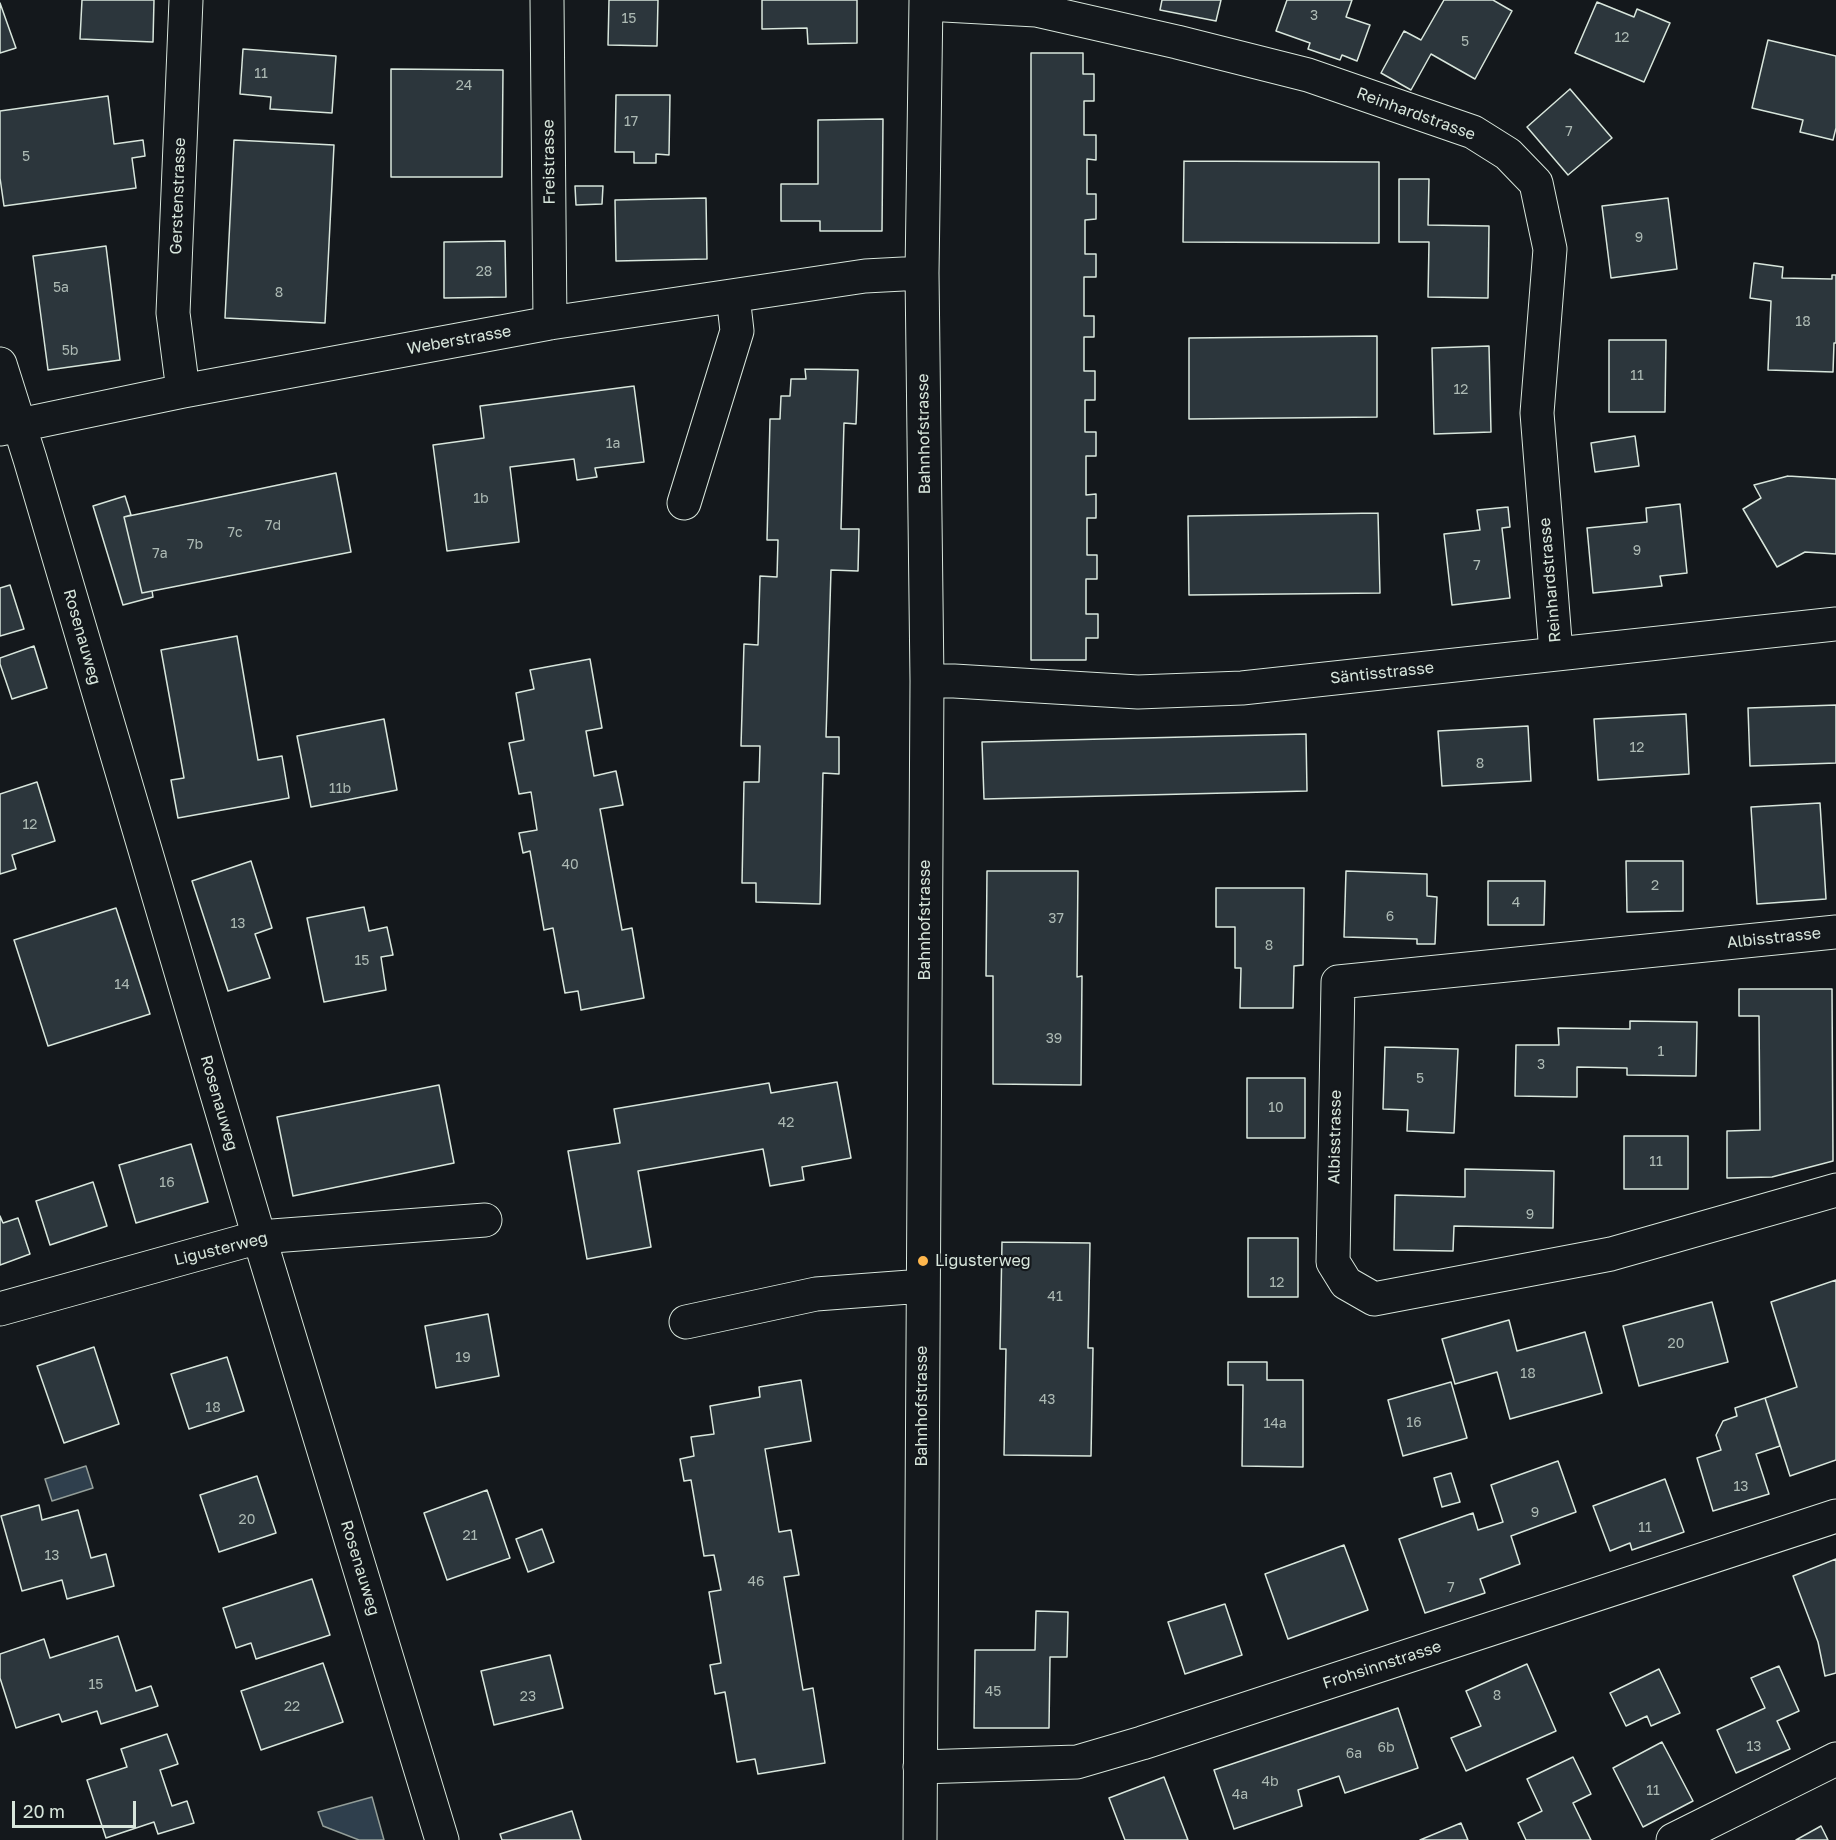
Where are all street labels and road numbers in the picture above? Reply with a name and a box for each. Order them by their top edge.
street label: Reinhardstrasse [1354,84,1478,144]
street label: Freistrasse [539,119,559,205]
street label: Gerstenstrasse [166,137,190,255]
street label: Weberstrasse [405,321,513,359]
street label: Bahnhofstrasse [913,373,935,495]
street label: Reinhardstrasse [1535,517,1565,643]
street label: Rosenauweg [59,587,105,687]
street label: Säntisstrasse [1329,658,1435,688]
street label: Bahnhofstrasse [915,860,935,980]
street label: Albisstrasse [1726,924,1822,952]
street label: Rosenauweg [196,1053,242,1153]
street label: Albisstrasse [1325,1090,1345,1184]
street label: Ligusterweg [172,1228,270,1270]
street label: Bahnhofstrasse [912,1346,932,1466]
street label: Rosenauweg [336,1518,384,1618]
street label: Frohsinnstrasse [1320,1637,1444,1693]

